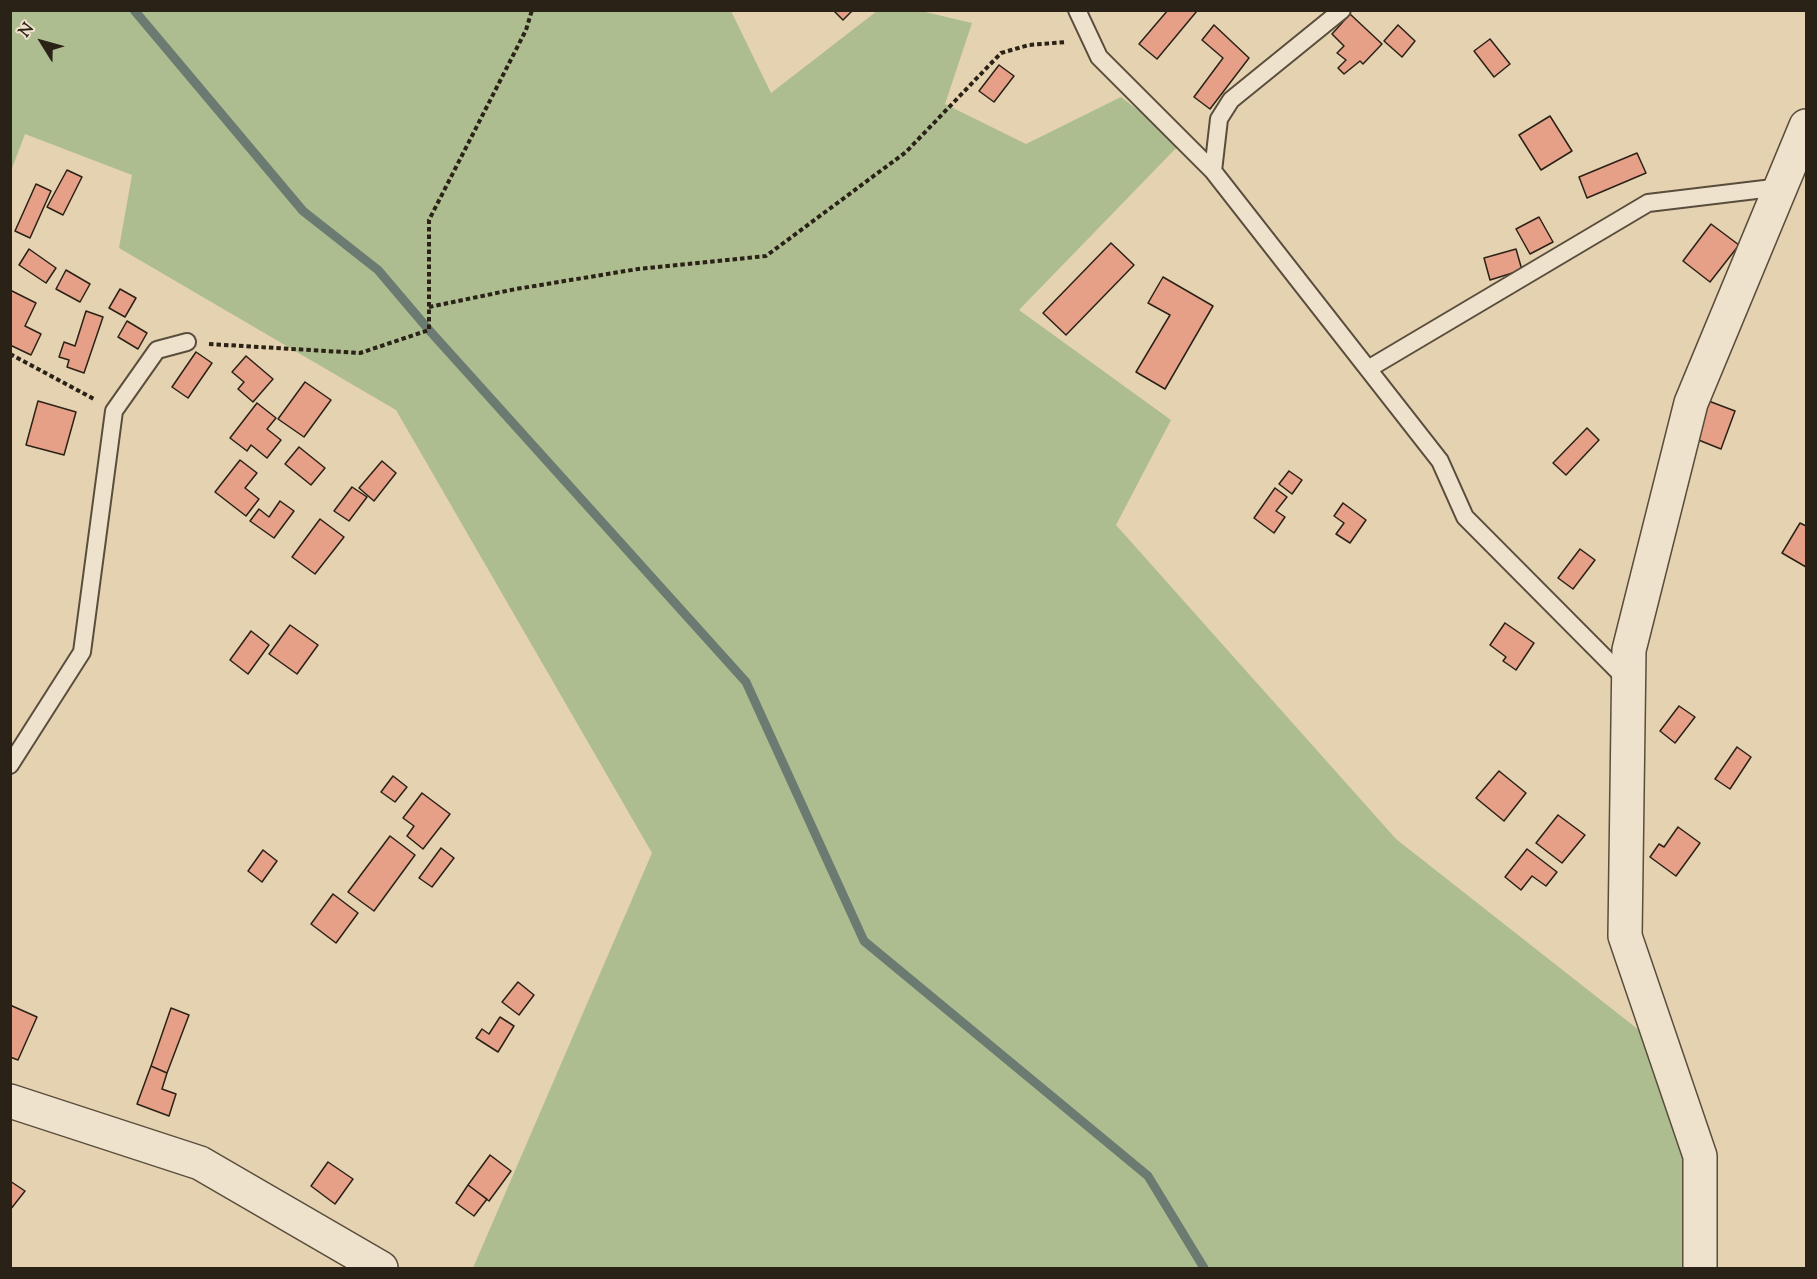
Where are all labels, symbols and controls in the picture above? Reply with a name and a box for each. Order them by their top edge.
north arrow [12,12,72,72]
text: N [14,19,40,43]

